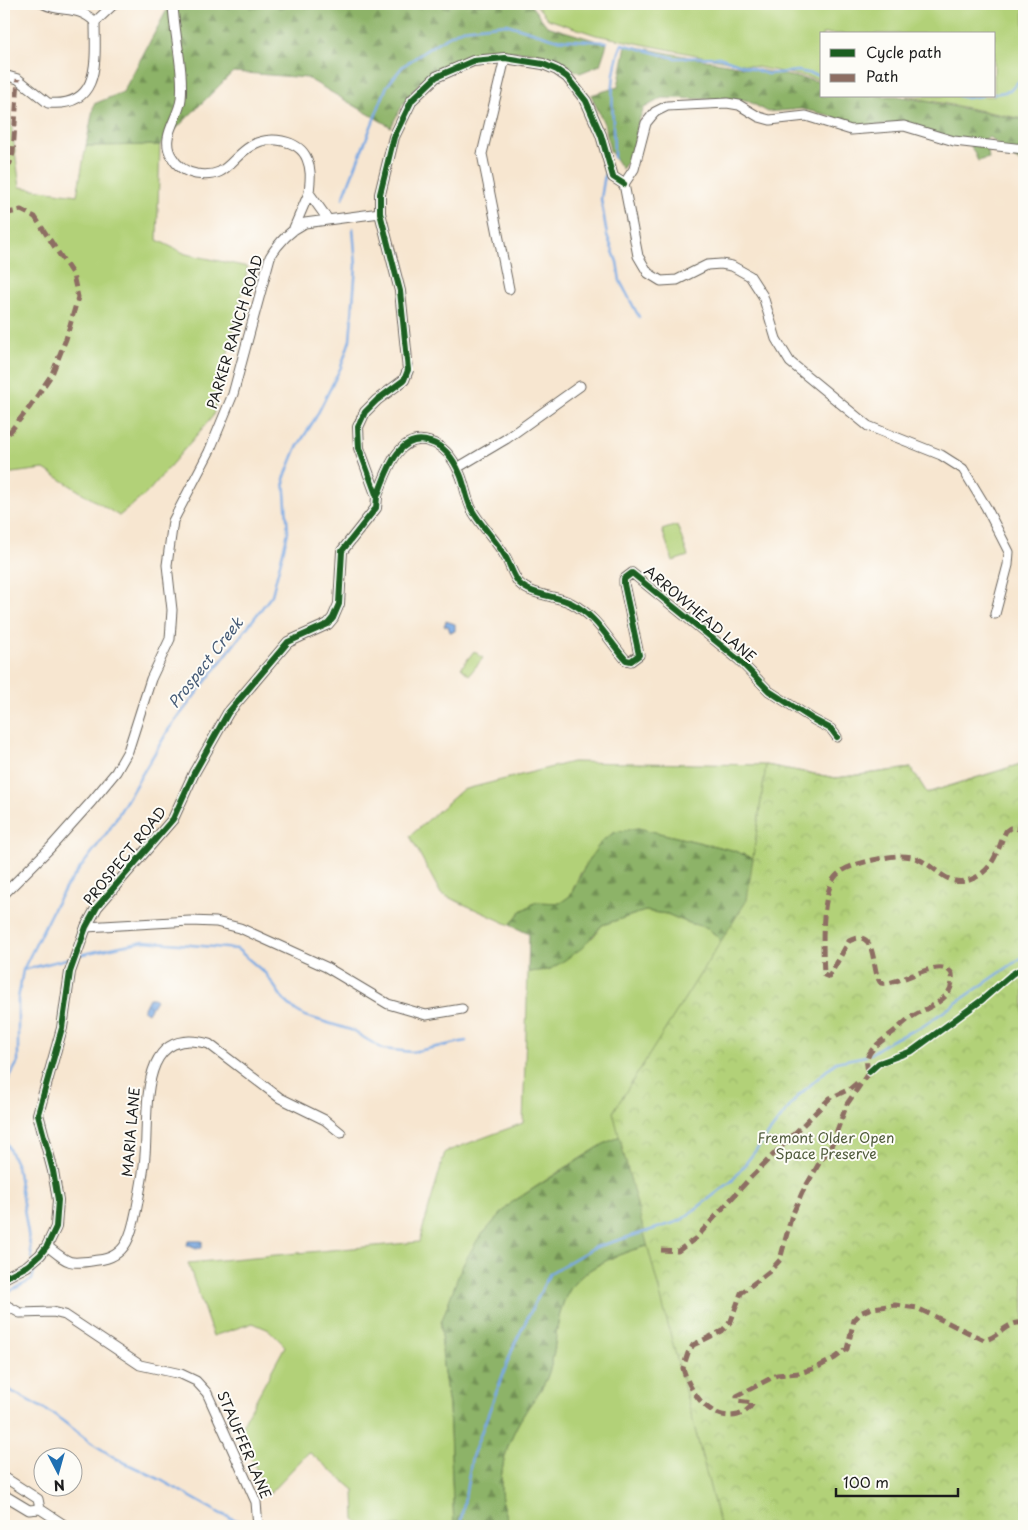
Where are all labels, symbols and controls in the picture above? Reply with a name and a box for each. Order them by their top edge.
legend [820,32,996,98]
text: Cycle path [866,40,942,63]
text: Path [866,64,898,87]
street label: PARKER RANCH ROAD [201,252,268,412]
street label: ARROWHEAD LANE [640,560,761,667]
water label: Prospect Creek [162,611,248,713]
street label: PROSPECT ROAD [78,802,171,910]
street label: MARIA LANE [116,1086,145,1178]
park label: Fremont Older Open Space Preserve [758,1127,894,1164]
street label: STAUFFER LANE [212,1388,277,1502]
north arrow [32,1448,82,1498]
scale bar [836,1465,958,1497]
text: 100 m [843,1470,889,1493]
text: N [53,1474,66,1496]

